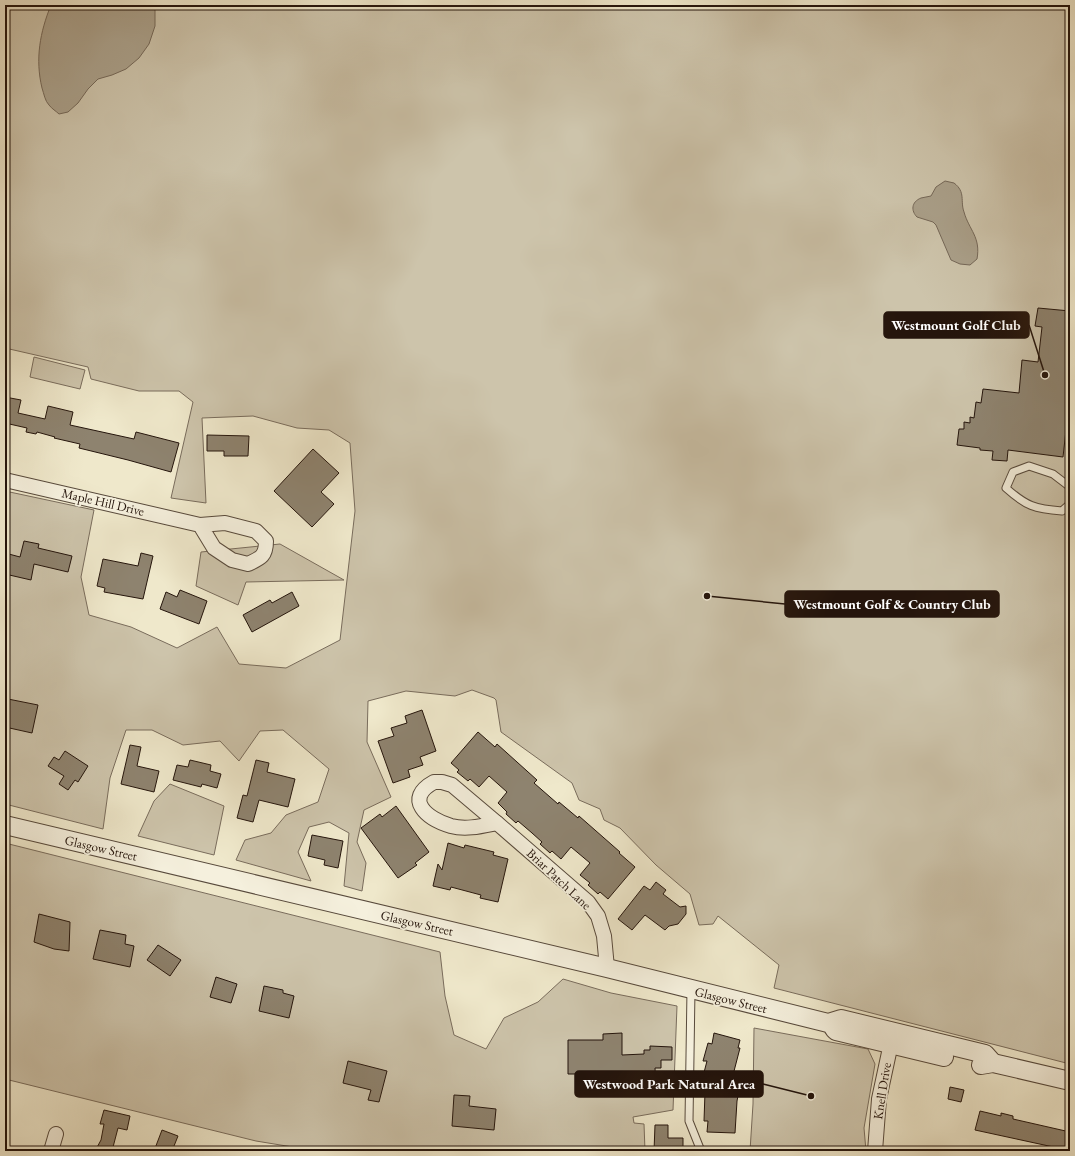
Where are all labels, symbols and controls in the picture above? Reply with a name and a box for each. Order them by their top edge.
callout: Westmount Golf Club [884,312,1029,338]
text: Westmount Golf Club [891,316,1021,334]
street label: Maple Hill Drive [60,484,146,520]
callout: Westmount Golf & Country Club [785,591,999,617]
text: Westmount Golf & Country Club [793,595,991,613]
street label: Glasgow Street [63,831,139,865]
street label: Briar Patch Lane [523,845,595,913]
street label: Glasgow Street [379,906,455,940]
street label: Glasgow Street [693,983,769,1017]
street label: Knell Drive [869,1061,895,1121]
callout: Westwood Park Natural Area [575,1071,763,1097]
text: Westwood Park Natural Area [583,1075,756,1093]

